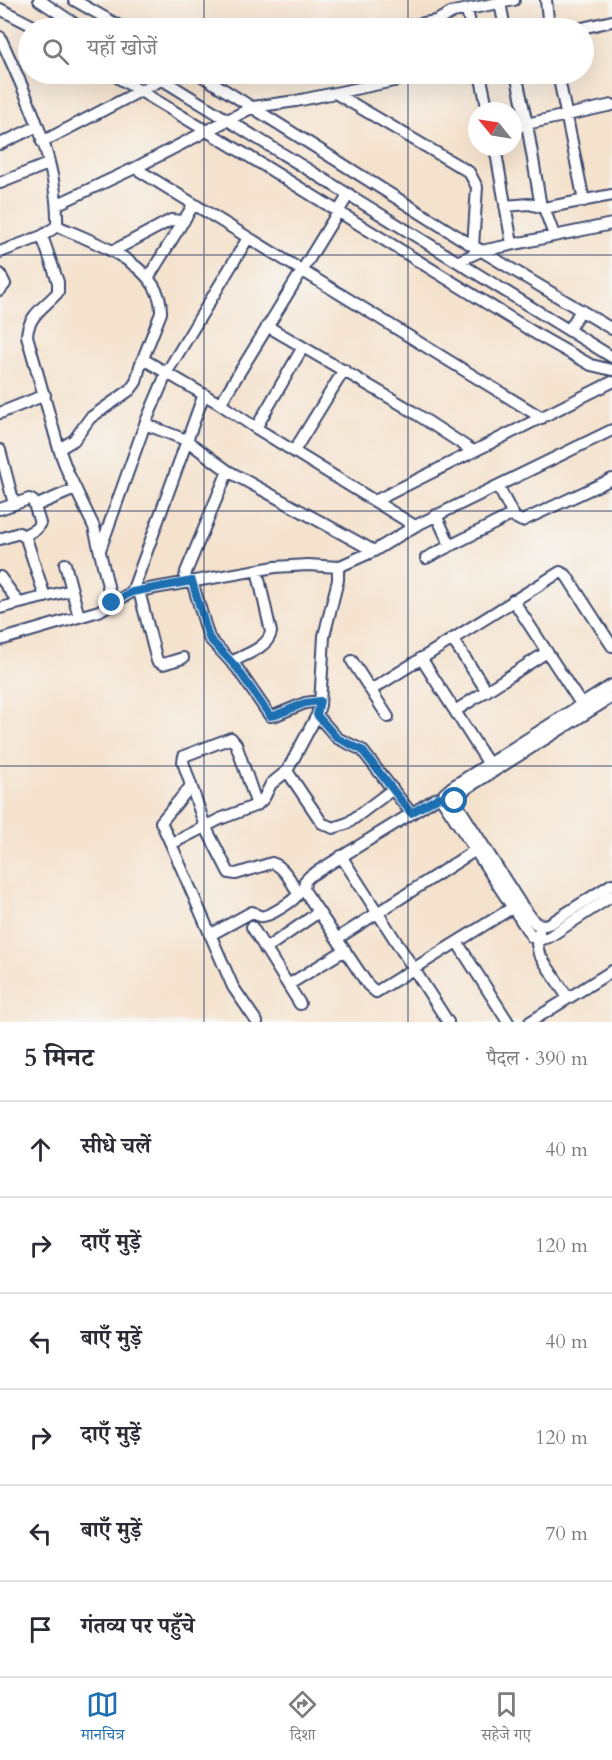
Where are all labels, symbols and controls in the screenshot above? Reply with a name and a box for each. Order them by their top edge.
search box [18,18,594,84]
text: यहाँ खोजें [87,33,157,63]
icon: search [39,35,72,68]
north arrow [468,102,522,156]
route end [98,589,124,615]
route start [441,787,467,813]
text: 5 मिनट [24,1040,94,1075]
text: पैदल · 390 m [486,1045,588,1072]
text: सीधे चलें [81,1131,151,1161]
icon: ahead [24,1133,57,1166]
text: 40 m [545,1136,588,1163]
text: दाएँ मुड़ें [81,1227,141,1257]
icon: right [24,1229,57,1262]
text: 120 m [535,1232,588,1259]
text: बाएँ मुड़ें [81,1323,141,1353]
icon: left [24,1325,57,1358]
text: 40 m [545,1328,588,1355]
text: दाएँ मुड़ें [81,1419,141,1449]
icon: right [24,1421,57,1454]
text: 120 m [535,1424,588,1451]
text: बाएँ मुड़ें [81,1515,141,1545]
icon: left [24,1517,57,1550]
text: 70 m [545,1520,588,1547]
text: गंतव्य पर पहुँचे [81,1611,195,1641]
icon: arrive [24,1613,57,1646]
tab: मानचित्र [81,1688,124,1750]
tab: दिशा [286,1688,319,1750]
tab: सहेजे गए [481,1688,531,1750]

